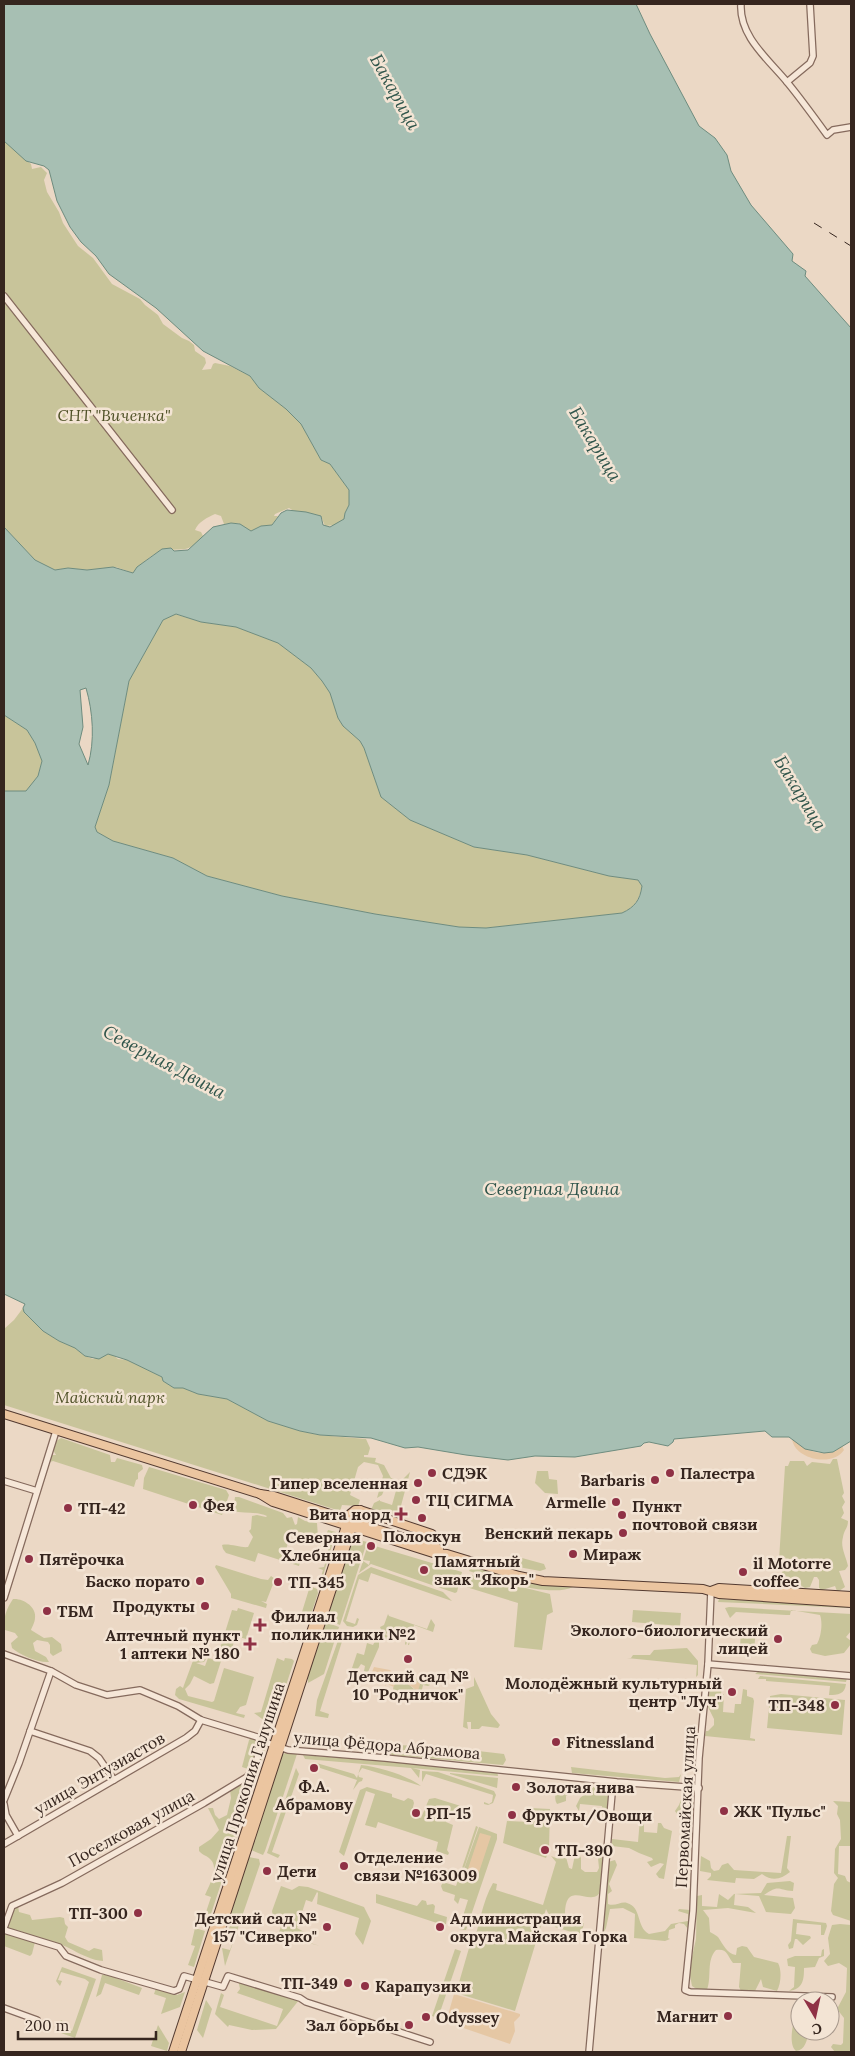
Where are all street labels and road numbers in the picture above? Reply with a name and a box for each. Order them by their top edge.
street label: улица Прокопия Галушина [205,1680,289,1884]
street label: Первомайская улица [671,1726,699,1888]
street label: улица Энтузиастов [30,1727,168,1819]
street label: улица Фёдора Абрамова [293,1727,481,1763]
street label: Поселковая улица [64,1785,198,1871]

